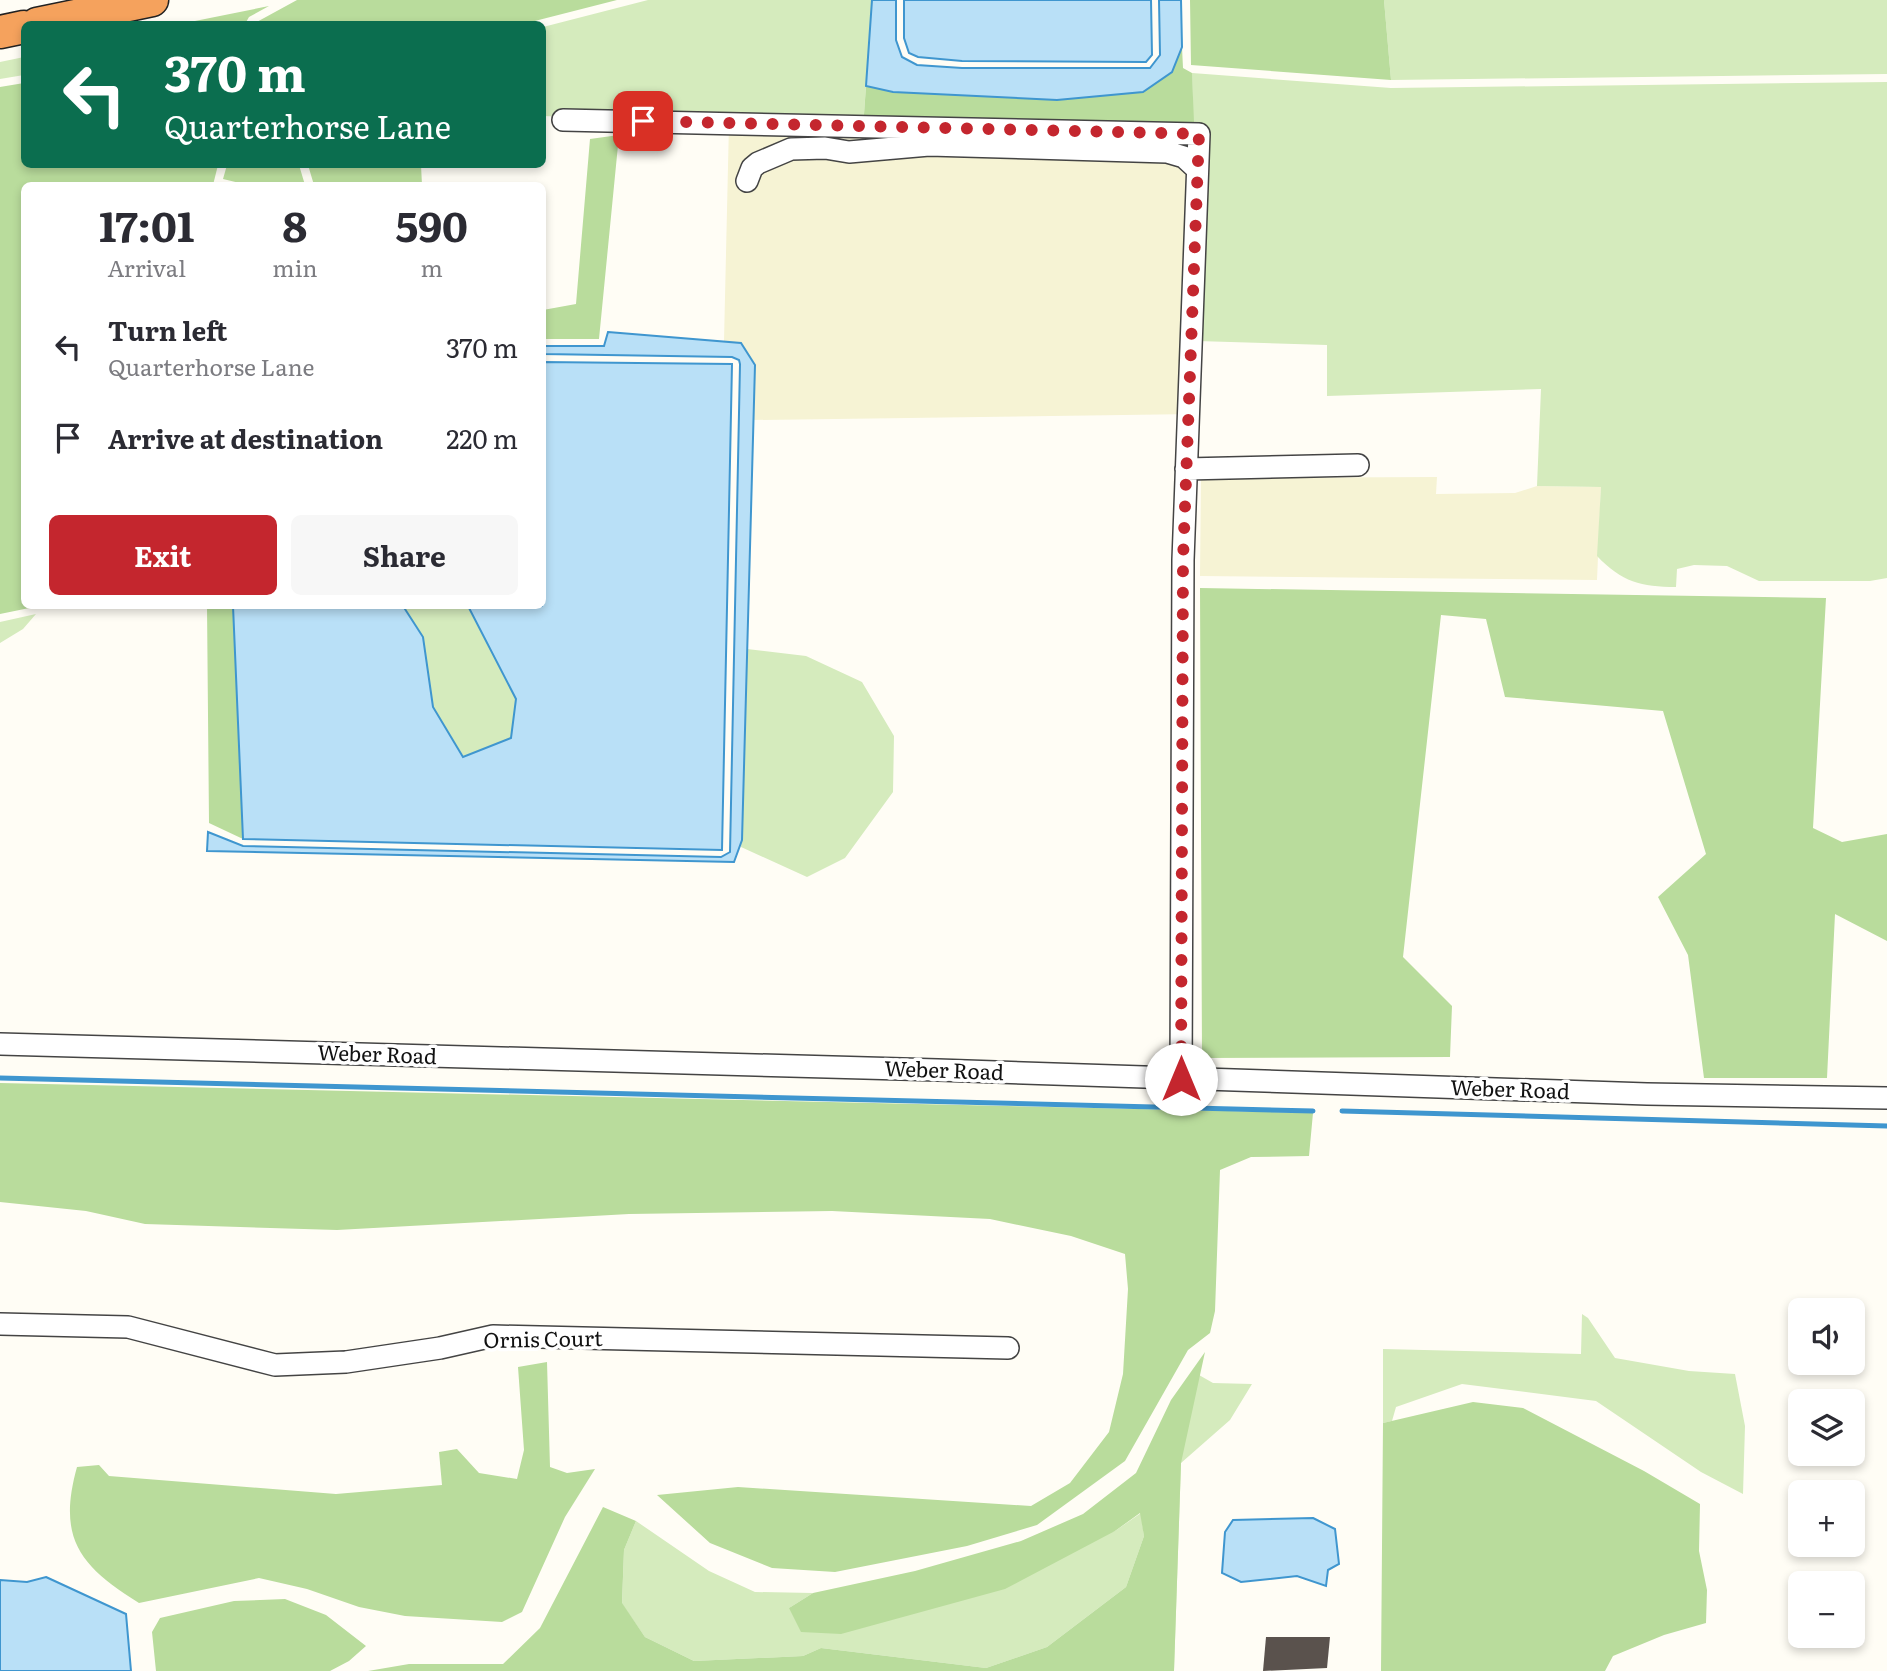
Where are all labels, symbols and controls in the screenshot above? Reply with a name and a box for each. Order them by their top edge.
text: 370 m [164,34,306,107]
icon: left [49,49,140,140]
pin [613,91,673,151]
text: Quarterhorse Lane [164,101,451,149]
icon: arrive [624,102,662,140]
text: 17:01 [99,193,194,255]
text: 8 [283,193,307,255]
text: 590 [396,193,468,255]
text: Arrival [107,250,186,284]
text: min [272,250,318,284]
text: m [421,250,443,284]
text: Turn left [108,310,227,349]
text: 370 m [446,327,518,366]
icon: left [49,328,87,366]
text: Quarterhorse Lane [108,349,314,383]
text: Arrive at destination [108,418,383,457]
text: 220 m [446,418,518,457]
icon: arrive [49,419,87,457]
button: Exit [49,515,277,595]
button: Share [291,515,518,595]
street label: Weber Road [317,1035,438,1070]
position arrow [1144,1042,1218,1116]
street label: Weber Road [884,1051,1005,1086]
street label: Weber Road [1450,1070,1571,1105]
map controls [1788,1298,1865,1648]
button: sound [1788,1298,1865,1375]
street label: Ornis Court [483,1321,603,1354]
button: layers [1788,1389,1865,1466]
button: + [1788,1480,1865,1557]
button: − [1788,1571,1865,1648]

